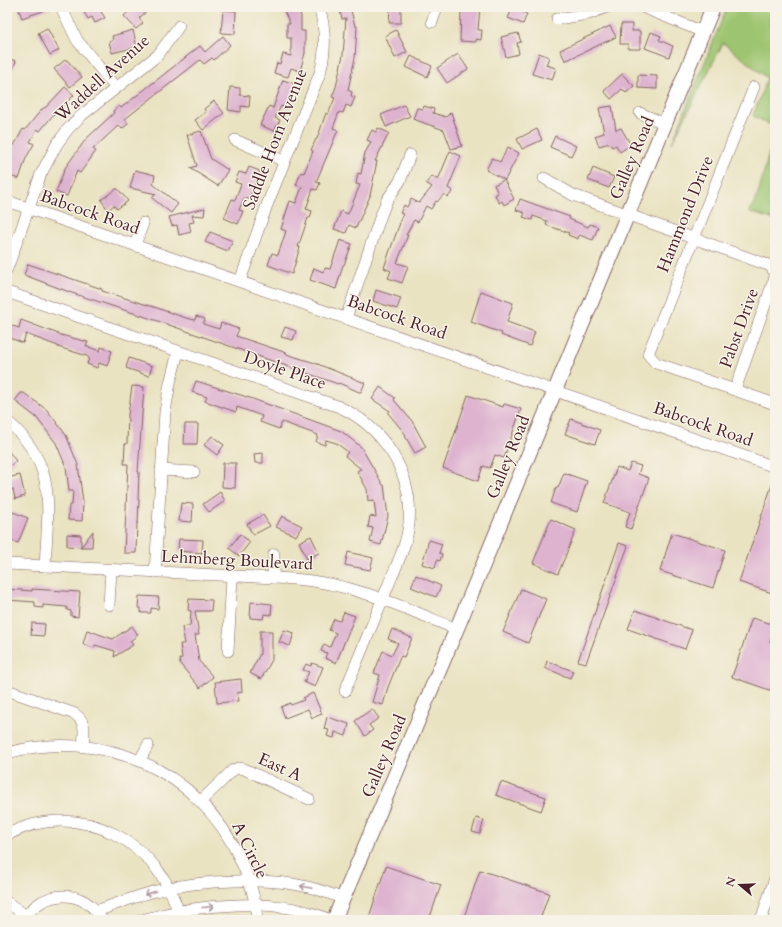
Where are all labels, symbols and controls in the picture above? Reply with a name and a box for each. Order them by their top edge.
street label: Waddell Avenue [49,29,154,127]
street label: Saddle Horn Avenue [237,65,313,213]
street label: Galley Road [604,113,660,203]
street label: Hammond Drive [651,152,719,276]
street label: Babcock Road [37,184,143,240]
street label: Pabst Drive [714,285,764,371]
street label: Babcock Road [344,289,450,345]
street label: Doyle Place [241,345,329,395]
street label: Babcock Road [650,396,756,452]
street label: Galley Road [481,412,535,502]
street label: Lehmberg Boulevard [160,545,314,575]
street label: Galley Road [356,711,412,801]
street label: East A [255,747,306,787]
street label: A Circle [226,818,274,882]
north arrow [720,865,760,905]
text: N [722,875,740,889]
one-way arrow [300,882,313,890]
one-way arrow [143,890,156,897]
one-way arrow [201,904,214,911]

